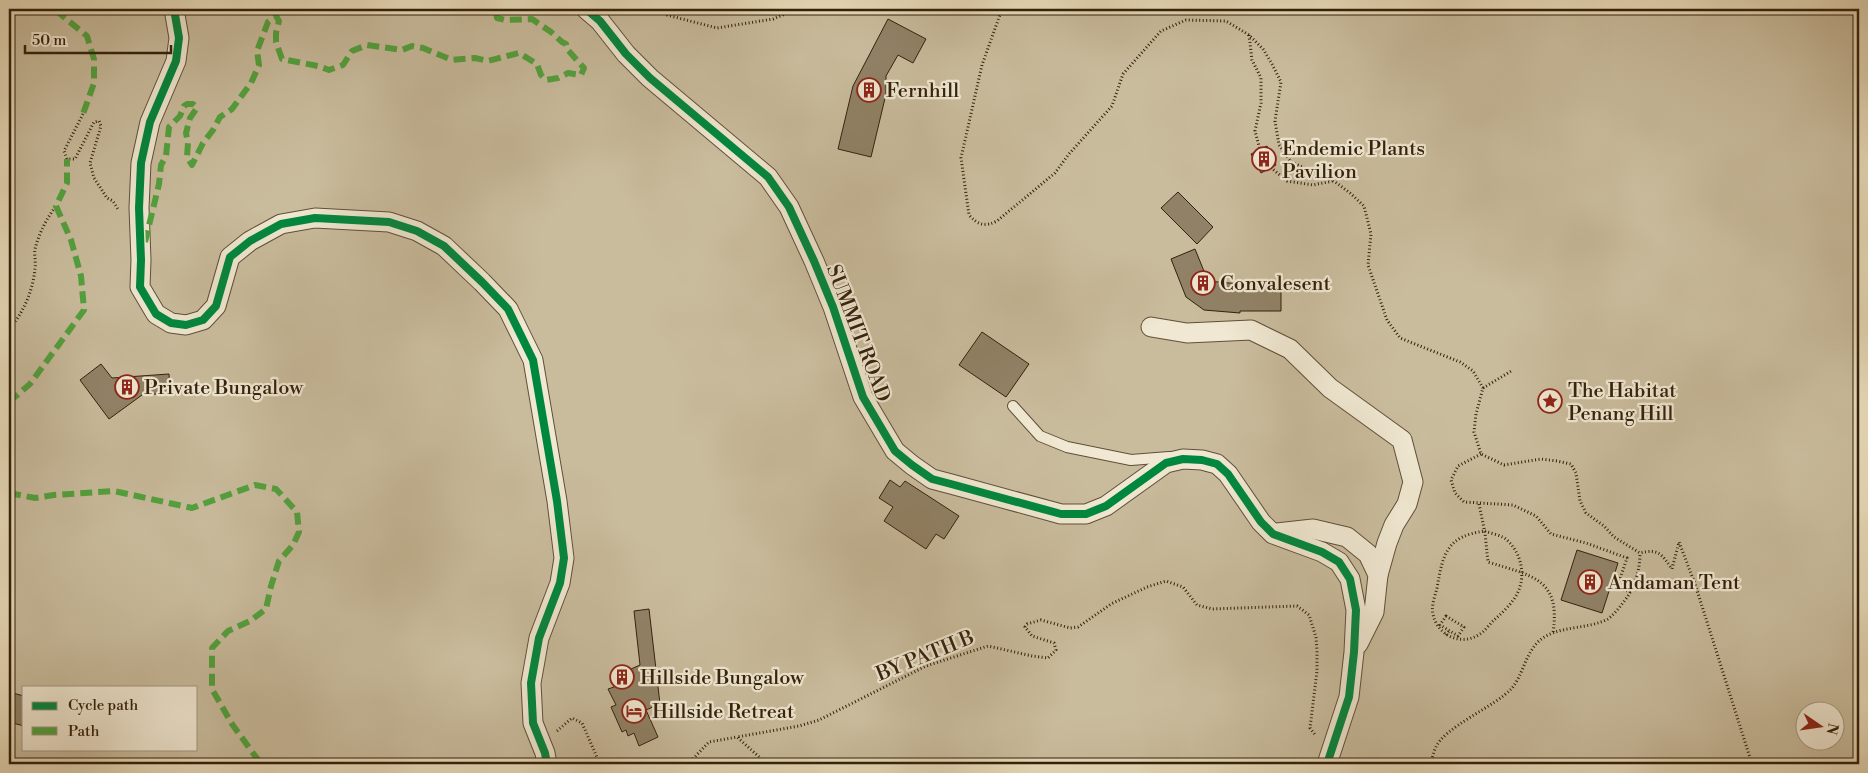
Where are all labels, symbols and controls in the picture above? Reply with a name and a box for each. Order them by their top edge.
scale bar [25,22,171,54]
text: 50 m [32,31,66,50]
building icon: Fernhill [856,77,882,103]
place label: Fernhill [886,79,959,104]
place label: Endemic Plants Pavilion [1282,137,1425,185]
building icon: Endemic Plants Pavilion [1251,146,1277,172]
street label: SUMMIT ROAD [820,261,895,406]
building icon: Convalesent [1190,270,1216,296]
place label: Convalesent [1220,272,1331,297]
building icon: Private Bungalow [114,374,140,400]
place label: Private Bungalow [144,376,304,401]
place label: The Habitat Penang Hill [1568,379,1676,427]
place icon: The Habitat Penang Hill [1537,388,1563,414]
building icon: Andaman Tent [1577,569,1603,595]
place label: Andaman Tent [1607,571,1740,596]
street label: BY PATH B [872,625,978,688]
building icon: Hillside Bungalow [609,664,635,690]
place label: Hillside Bungalow [640,666,805,691]
legend [22,686,198,750]
text: Cycle path [68,696,138,715]
hotel icon: Hillside Retreat [621,698,647,724]
place label: Hillside Retreat [652,700,794,725]
north arrow [1796,700,1846,750]
text: N [1822,721,1842,736]
text: Path [68,722,100,741]

